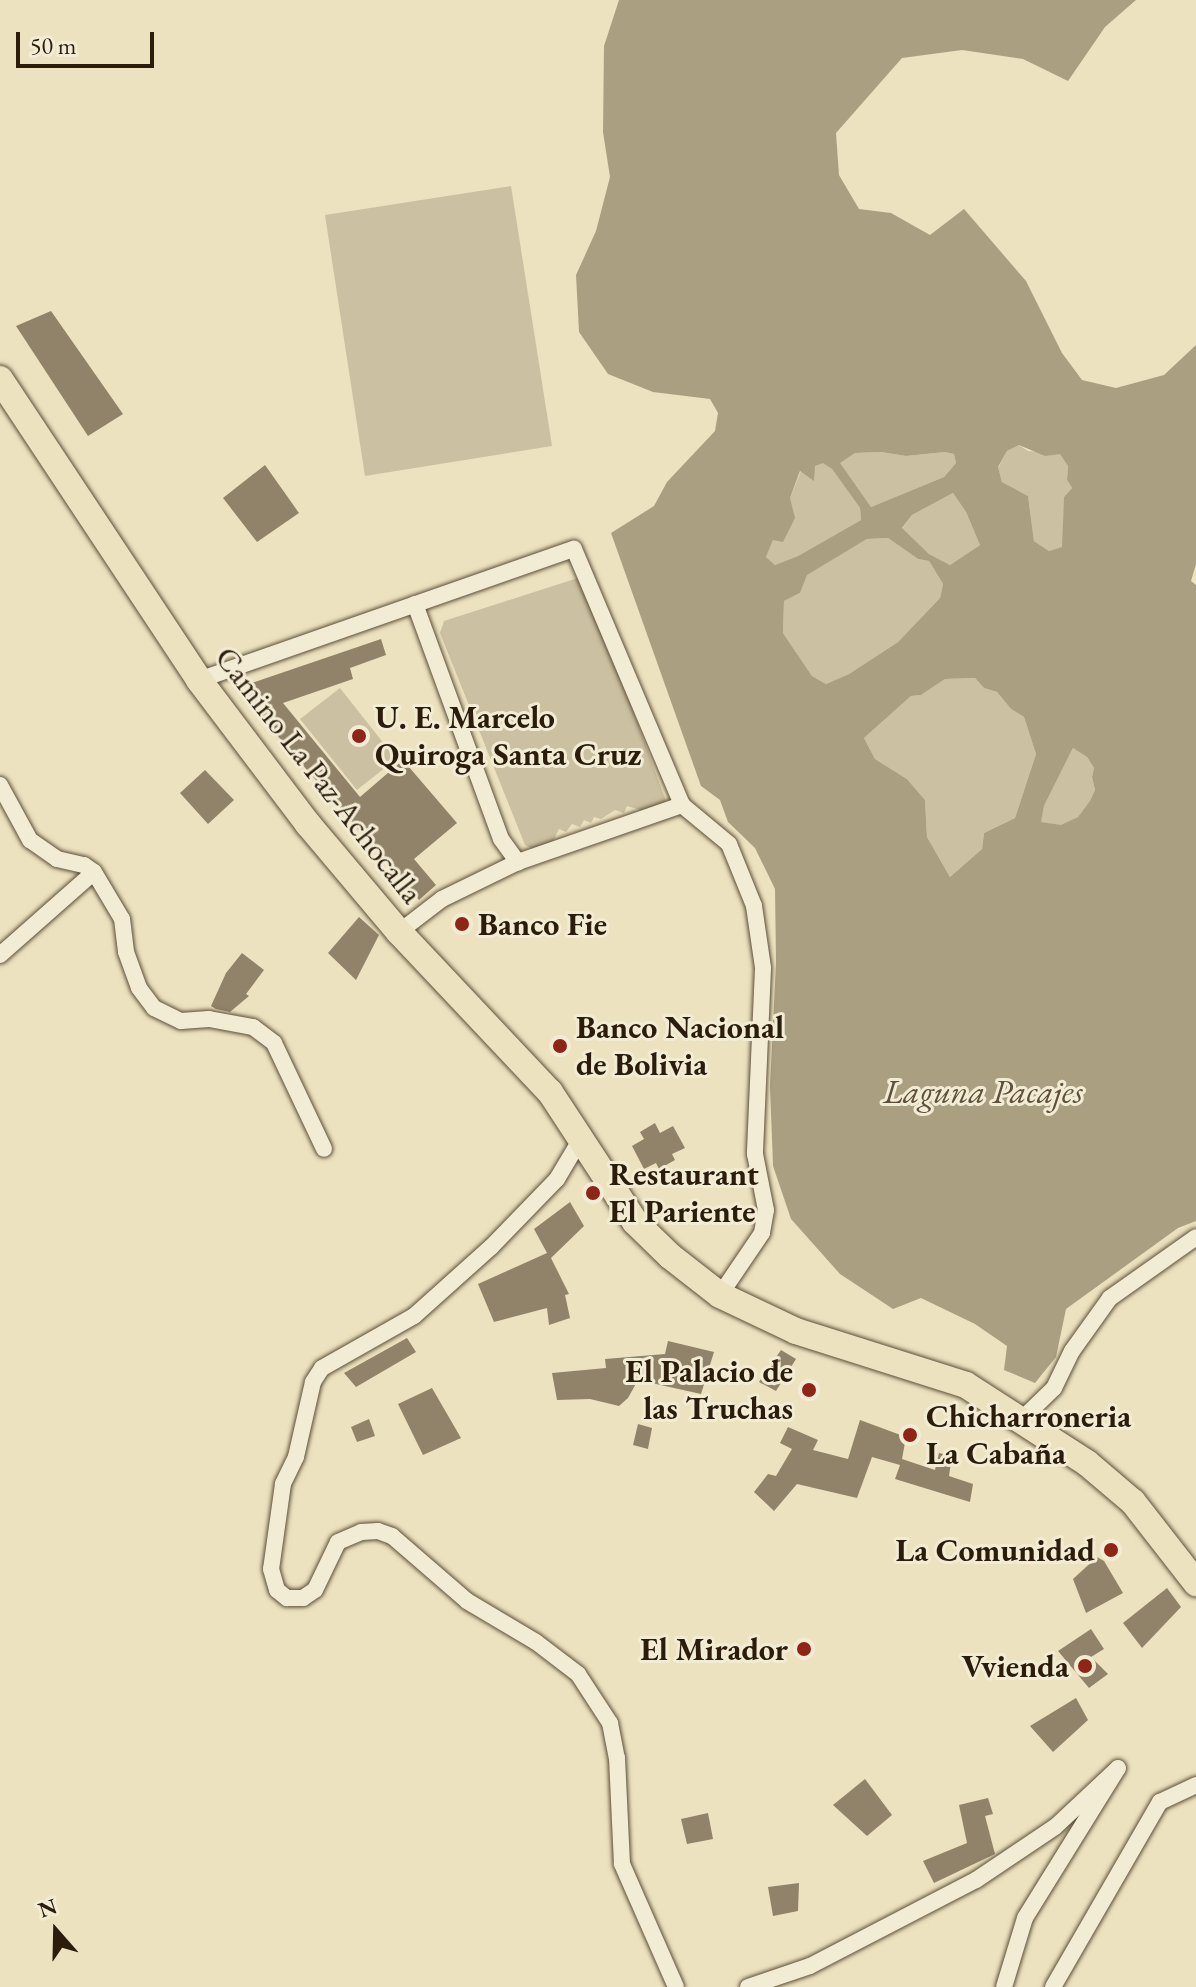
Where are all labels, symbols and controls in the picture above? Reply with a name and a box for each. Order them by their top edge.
scale bar [20,16,158,66]
text: 50 m [30,30,77,61]
street label: Camino La Paz-Achocalla [207,639,431,911]
place label: U. E. Marcelo Quiroga Santa Cruz [375,699,642,774]
marker: U. E. Marcelo Quiroga Santa Cruz [350,727,368,745]
place label: Banco Fie [478,905,607,943]
marker: Banco Fie [453,915,471,933]
place label: Banco Nacional de Bolivia [576,1009,784,1084]
marker: Banco Nacional de Bolivia [551,1037,569,1055]
water label: Laguna Pacajes [883,1072,1083,1112]
place label: Restaurant El Pariente [609,1156,759,1231]
marker: Restaurant El Pariente [584,1184,602,1202]
place label: El Palacio de las Truchas [625,1353,793,1428]
marker: El Palacio de las Truchas [800,1381,818,1399]
place label: Chicharroneria La Cabaña [926,1398,1131,1473]
marker: Chicharroneria La Cabaña [901,1426,919,1444]
place label: La Comunidad [895,1531,1095,1569]
marker: La Comunidad [1102,1541,1120,1559]
place label: El Mirador [640,1630,788,1668]
marker: El Mirador [795,1640,813,1658]
place label: Vvienda [962,1647,1069,1685]
marker: Vvienda [1076,1657,1094,1675]
north arrow [16,1891,96,1971]
text: N [34,1891,61,1925]

